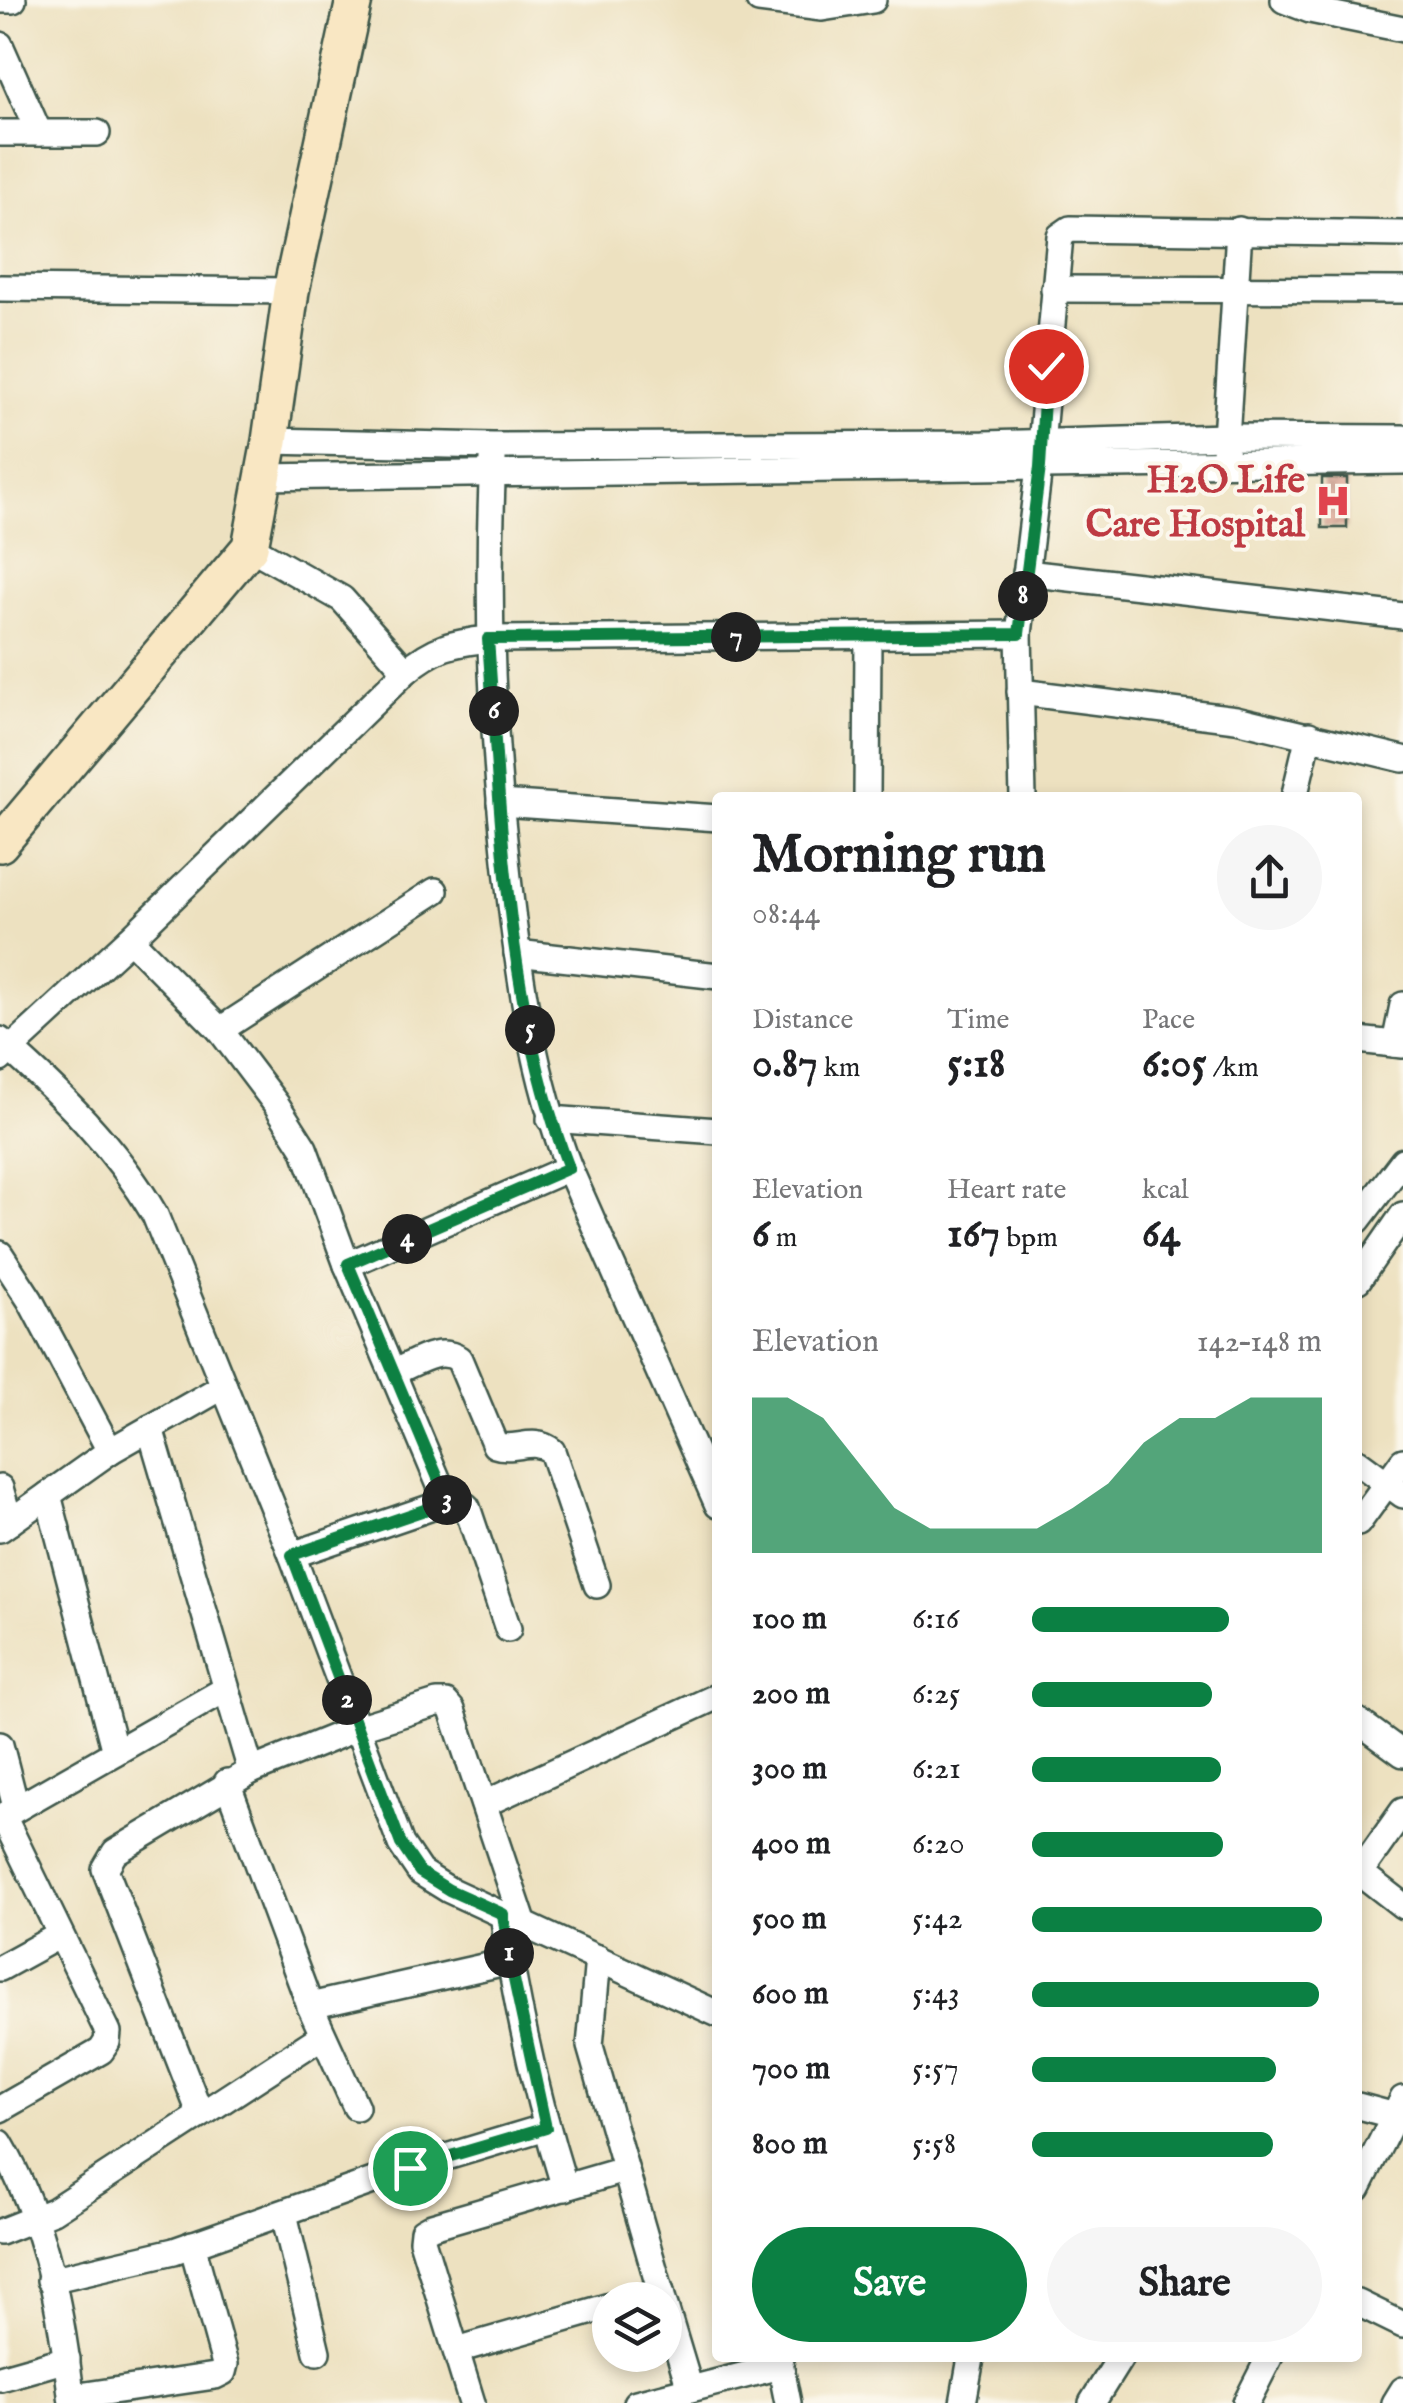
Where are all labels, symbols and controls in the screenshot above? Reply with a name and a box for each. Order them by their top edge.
pin [1004,324,1089,409]
icon: check [1019,339,1074,394]
place label: H2O Life Care Hospital [1085,458,1306,550]
hospital icon: H2O Life Care Hospital [1314,482,1352,520]
pin: 8 [998,571,1048,621]
text: 8 [1018,578,1028,613]
pin: 7 [711,612,761,662]
text: 7 [729,619,743,654]
pin: 6 [469,686,519,736]
text: 6 [488,693,500,728]
text: Morning run [752,821,1046,891]
button: share [1217,825,1322,930]
text: 08:44 [752,894,820,935]
text: Distance [752,1003,853,1038]
text: Time [947,1003,1009,1038]
text: Pace [1142,1003,1195,1038]
pin: 5 [505,1005,555,1055]
text: 5 [525,1012,535,1047]
text: 0.87 [752,1038,818,1091]
text: 5:18 [947,1038,1005,1091]
text: 6:05 [1142,1038,1207,1091]
text: km [818,1051,860,1086]
text: /km [1207,1051,1259,1086]
text: Elevation [752,1173,863,1208]
text: Heart rate [947,1173,1066,1208]
text: kcal [1142,1173,1189,1208]
text: 6 [752,1208,770,1261]
text: 167 [947,1208,1000,1261]
text: 64 [1142,1208,1180,1261]
pin: 4 [382,1214,432,1264]
text: 4 [400,1221,414,1256]
text: m [770,1221,797,1256]
text: bpm [1000,1221,1058,1256]
text: Elevation [752,1322,879,1363]
text: 142–148 m [1197,1322,1322,1363]
pin: 3 [422,1475,472,1525]
text: 3 [442,1482,452,1517]
text: 100 m [752,1599,827,1640]
text: 6:16 [912,1599,959,1640]
text: 200 m [752,1674,830,1715]
text: 6:25 [912,1674,960,1715]
pin: 2 [322,1675,372,1725]
text: 2 [340,1682,354,1717]
text: 300 m [752,1749,827,1790]
text: 6:21 [912,1749,961,1790]
text: 400 m [752,1824,831,1865]
text: 6:20 [912,1824,965,1865]
text: 500 m [752,1899,827,1940]
text: 5:42 [912,1899,963,1940]
pin: 1 [484,1928,534,1978]
text: 1 [504,1935,514,1970]
text: 600 m [752,1974,829,2015]
text: 5:43 [912,1974,960,2015]
text: 700 m [752,2049,830,2090]
text: 5:57 [912,2049,959,2090]
text: 800 m [752,2124,828,2165]
text: 5:58 [912,2124,956,2165]
pin [368,2126,453,2211]
icon: arrive [383,2141,438,2196]
button: Save [752,2227,1027,2342]
button: Share [1047,2227,1322,2342]
map controls [592,2282,682,2372]
button: layers [592,2282,682,2372]

